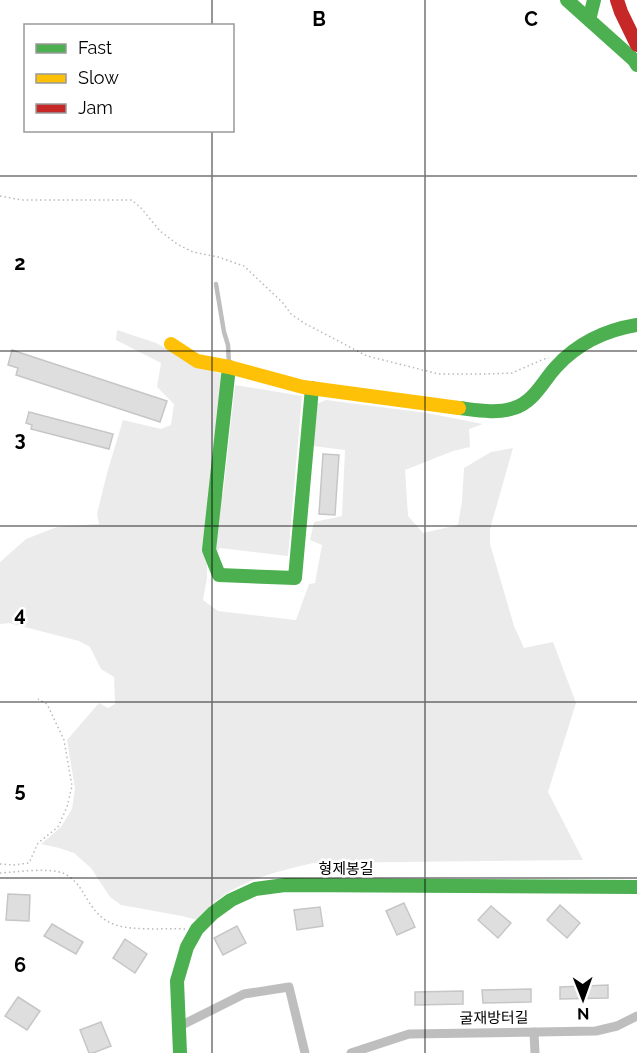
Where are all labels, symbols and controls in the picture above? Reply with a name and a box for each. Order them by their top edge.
text: B [312,7,326,31]
text: C [524,7,538,31]
legend [24,24,234,132]
text: Fast [78,37,112,58]
text: Slow [78,67,119,88]
text: Jam [78,97,113,118]
text: 2 [14,251,26,275]
text: 3 [14,427,26,451]
text: 4 [14,602,26,626]
text: 5 [14,778,26,802]
street label: 형제봉길 [318,860,374,878]
text: 6 [14,953,26,977]
north arrow [553,969,613,1029]
text: N [577,1004,590,1023]
street label: 굴재방터길 [459,1008,529,1028]

